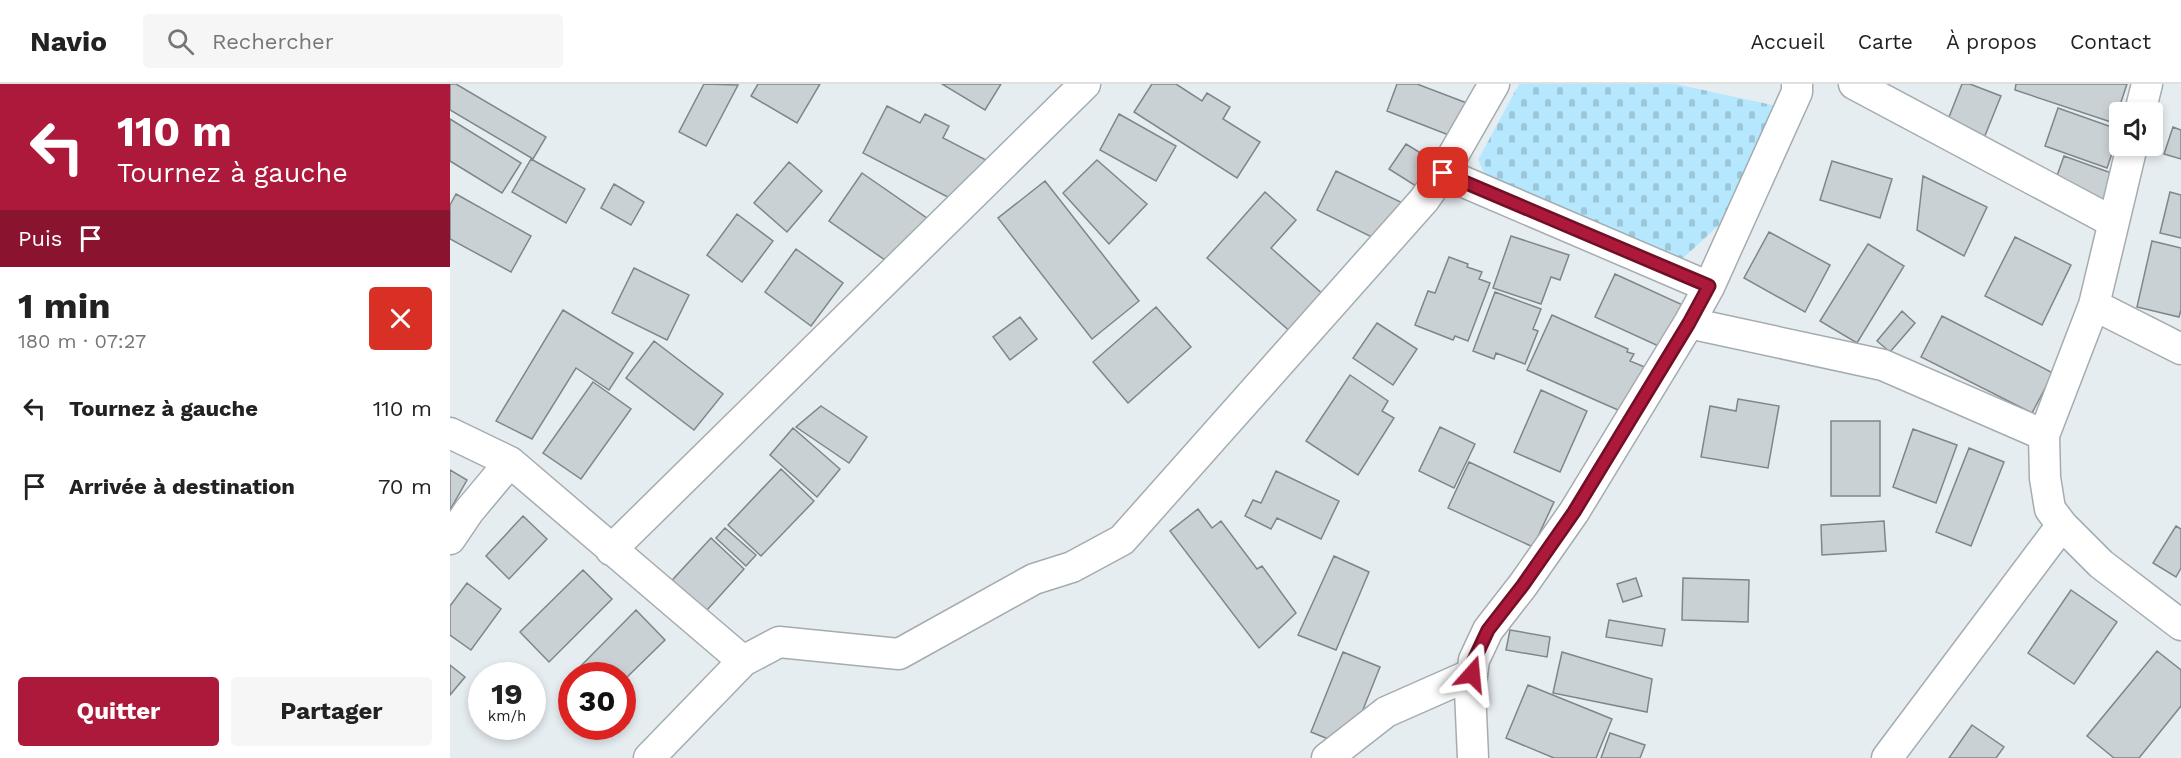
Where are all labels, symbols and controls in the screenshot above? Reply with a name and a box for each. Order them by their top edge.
search box [143,14,563,68]
text: Navio [30,25,107,58]
icon: search [164,25,197,58]
text: Rechercher [212,29,334,54]
text: Accueil [1750,29,1825,54]
text: Carte [1858,29,1913,54]
text: À propos [1946,29,2037,54]
text: Contact [2070,29,2151,54]
map controls [2109,102,2163,156]
button: sound [2109,102,2163,156]
text: 110 m [117,107,232,156]
icon: left [18,108,96,186]
pin [1417,147,1468,198]
icon: arrive [1426,156,1459,189]
text: Tournez à gauche [117,157,348,189]
icon: arrive [74,222,107,255]
text: Puis [18,226,62,251]
text: 1 min [18,285,110,327]
button: close [369,287,432,350]
text: 180 m · 07:27 [18,329,146,353]
icon: left [18,392,51,425]
text: Tournez à gauche [69,396,258,421]
text: 110 m [373,396,432,421]
icon: arrive [18,470,51,503]
text: Arrivée à destination [69,474,295,499]
text: 70 m [378,474,432,499]
position arrow [1440,642,1504,706]
speed limit sign: 30 [558,662,636,740]
text: 19 [491,676,523,711]
button: Quitter [18,677,219,746]
button: Partager [231,677,432,746]
text: km/h [488,707,526,725]

